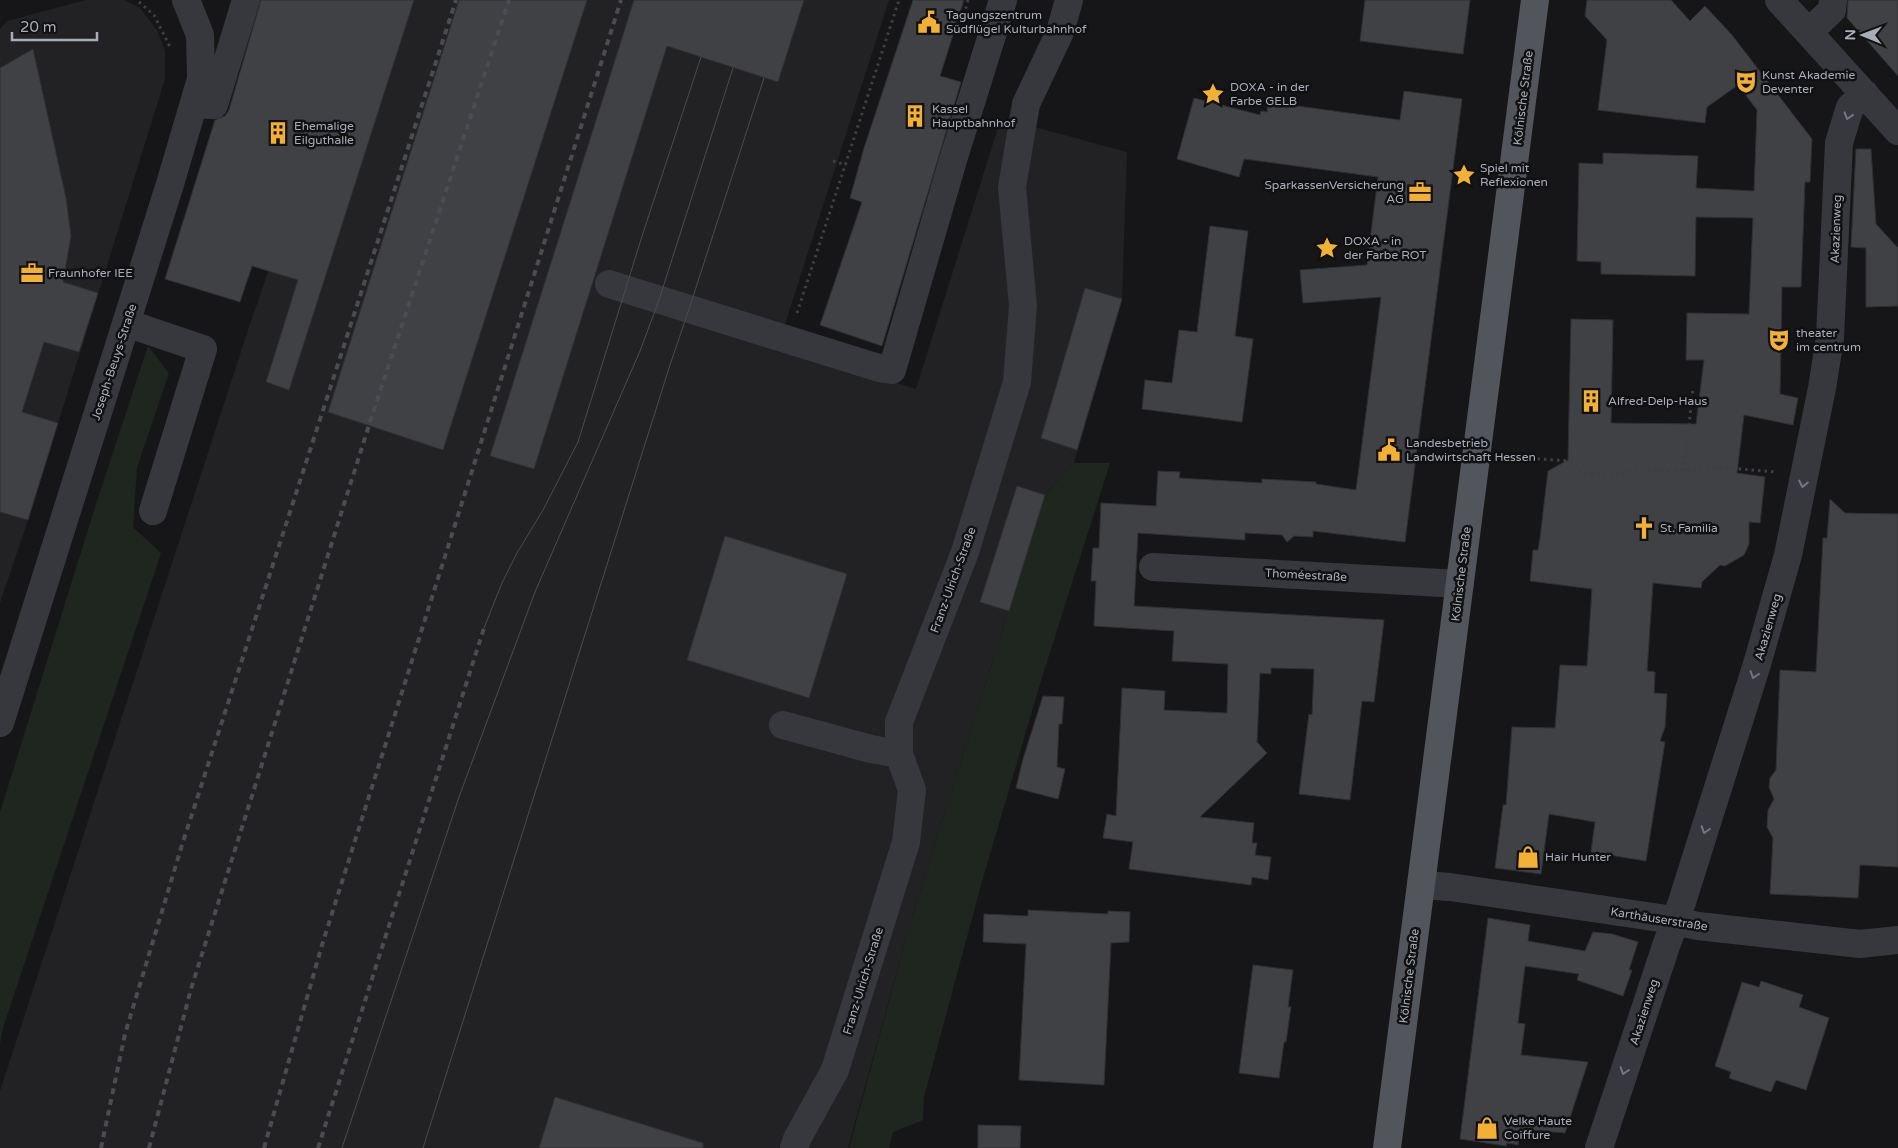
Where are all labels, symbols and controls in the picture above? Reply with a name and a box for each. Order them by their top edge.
place label: Tagungszentrum Südflügel Kulturbahnhof [946,8,1087,36]
public building icon: Tagungszentrum Südflügel Kulturbahnhof [916,9,942,35]
scale bar [12,10,98,42]
north arrow [1838,10,1888,60]
text: 20 m [20,18,57,36]
text: N [1842,29,1859,41]
street label: Kölnische Straße [1510,50,1536,146]
place label: Kunst Akademie Deventer [1762,68,1855,96]
theatre icon: Kunst Akademie Deventer [1733,69,1759,95]
place label: DOXA - in der Farbe GELB [1230,80,1310,108]
place icon: DOXA - in der Farbe GELB [1200,81,1226,107]
place label: Kassel Hauptbahnhof [932,102,1016,130]
building icon: Kassel Hauptbahnhof [902,103,928,129]
one-way arrow [1843,111,1853,119]
place label: Ehemalige Eilguthalle [294,119,354,147]
building icon: Ehemalige Eilguthalle [265,120,291,146]
place label: Spiel mit Reflexionen [1480,161,1548,189]
place icon: Spiel mit Reflexionen [1451,162,1477,188]
place label: SparkassenVersicherung AG [1265,178,1404,206]
office icon: SparkassenVersicherung AG [1407,179,1433,205]
street label: Akazienweg [1828,194,1844,264]
place label: DOXA - in der Farbe ROT [1344,234,1427,262]
place icon: DOXA - in der Farbe ROT [1314,235,1340,261]
office icon: Fraunhofer IEE [19,260,45,286]
place label: Fraunhofer IEE [48,266,133,280]
street label: Joseph-Beuys-Straße [89,302,140,422]
place label: theater im centrum [1796,326,1861,354]
theatre icon: theater im centrum [1766,327,1792,353]
building icon: Alfred-Delp-Haus [1578,388,1604,414]
place label: Alfred-Delp-Haus [1608,394,1708,408]
place label: Landesbetrieb Landwirtschaft Hessen [1406,436,1536,464]
public building icon: Landesbetrieb Landwirtschaft Hessen [1376,437,1402,463]
one-way arrow [1798,480,1809,489]
church icon: St. Familia [1631,515,1657,541]
place label: St. Familia [1660,521,1718,535]
street label: Franz-Ulrich-Straße [927,525,979,635]
street label: Kölnische Straße [1448,526,1474,622]
street label: Thoméestraße [1265,566,1348,584]
street label: Akazienweg [1752,592,1784,662]
one-way arrow [1750,671,1760,679]
one-way arrow [1700,825,1710,834]
shop icon: Hair Hunter [1515,844,1541,870]
place label: Hair Hunter [1545,850,1611,864]
street label: Karthäuserstraße [1609,904,1709,934]
street label: Franz-Ulrich-Straße [840,925,886,1036]
street label: Kölnische Straße [1396,928,1422,1024]
street label: Akazienweg [1627,977,1661,1047]
one-way arrow [1620,1066,1630,1075]
place label: Velke Haute Coiffure [1504,1114,1572,1142]
shop icon: Velke Haute Coiffure [1474,1115,1500,1141]

